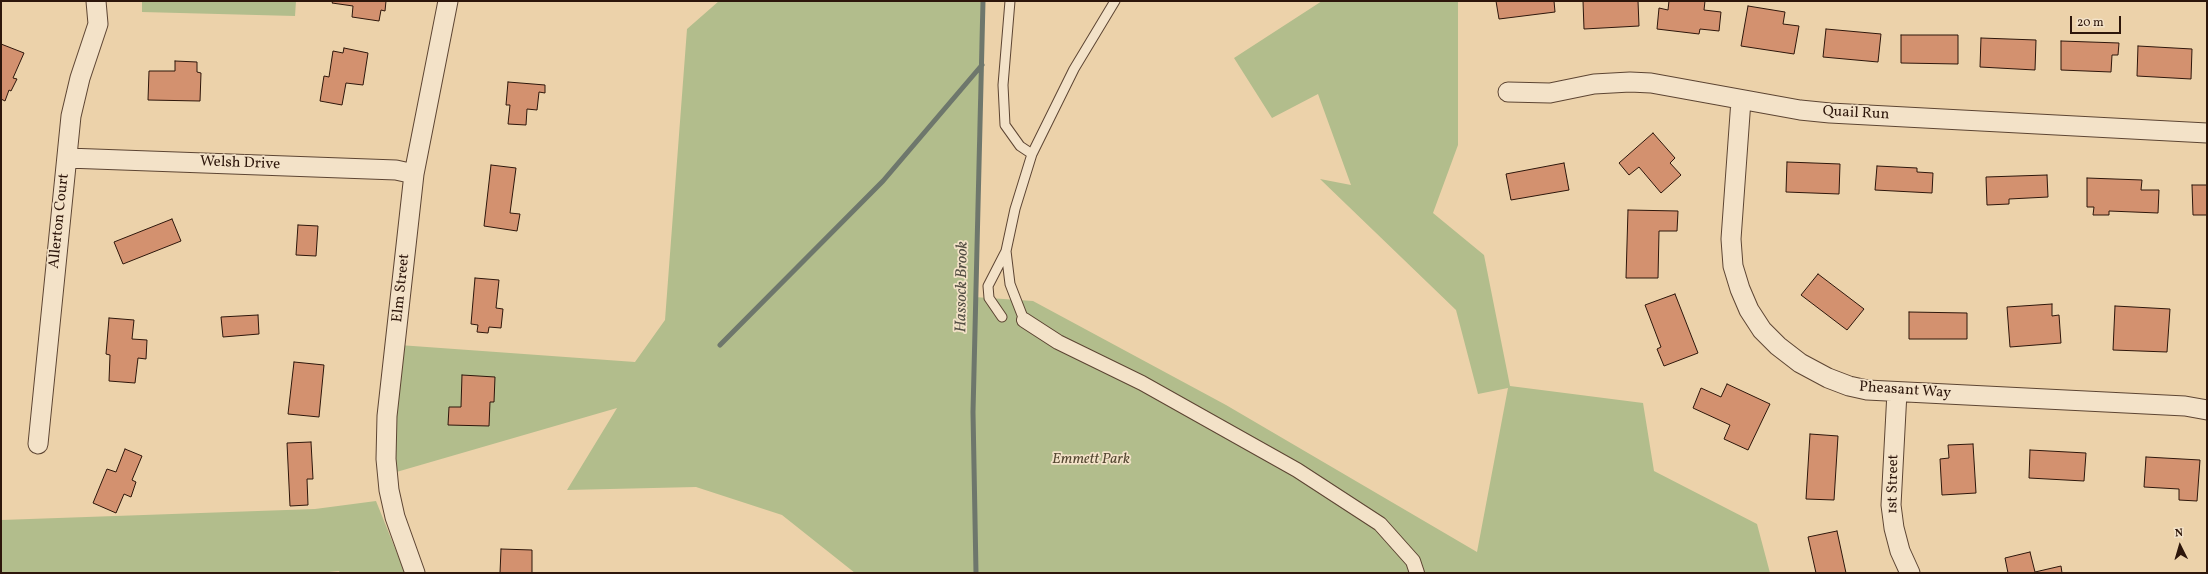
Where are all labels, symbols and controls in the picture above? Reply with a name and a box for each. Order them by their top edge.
scale bar [2072,8,2123,34]
text: 20 m [2077,15,2104,31]
street label: Quail Run [1822,103,1890,125]
street label: Welsh Drive [199,154,281,174]
street label: Allerton Court [46,172,74,270]
water label: Hassock Brook [953,241,973,333]
street label: Elm Street [389,253,415,323]
street label: Pheasant Way [1858,379,1952,403]
park label: Emmett Park [1052,451,1130,469]
street label: 1st Street [1884,454,1904,514]
north arrow [2160,526,2200,566]
text: N [2174,526,2184,541]

